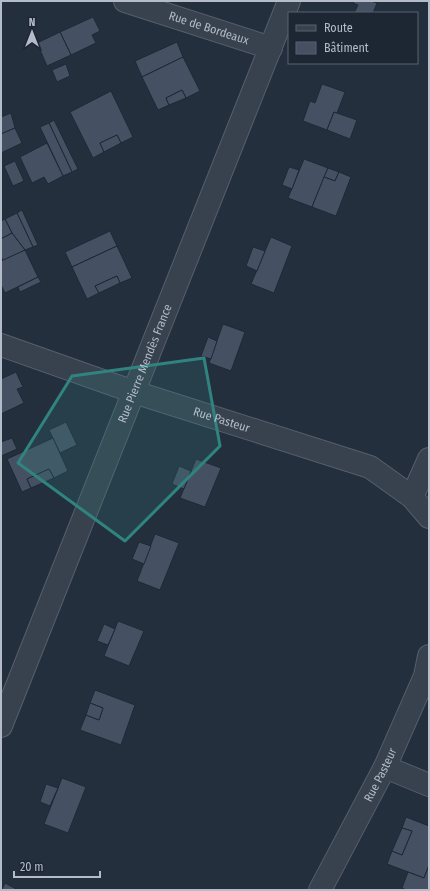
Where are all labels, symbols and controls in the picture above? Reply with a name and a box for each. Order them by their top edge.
street label: Rue de Bordeaux [167,9,251,48]
north arrow [12,12,52,52]
legend [288,12,418,64]
text: N [29,16,35,29]
text: Route [324,21,353,35]
text: Bâtiment [324,41,369,55]
street label: Rue Pierre Mendès France [115,302,175,425]
street label: Rue Pasteur [192,404,252,436]
street label: Rue Pasteur [361,745,400,804]
scale bar [14,853,100,879]
text: 20 m [20,860,44,874]

